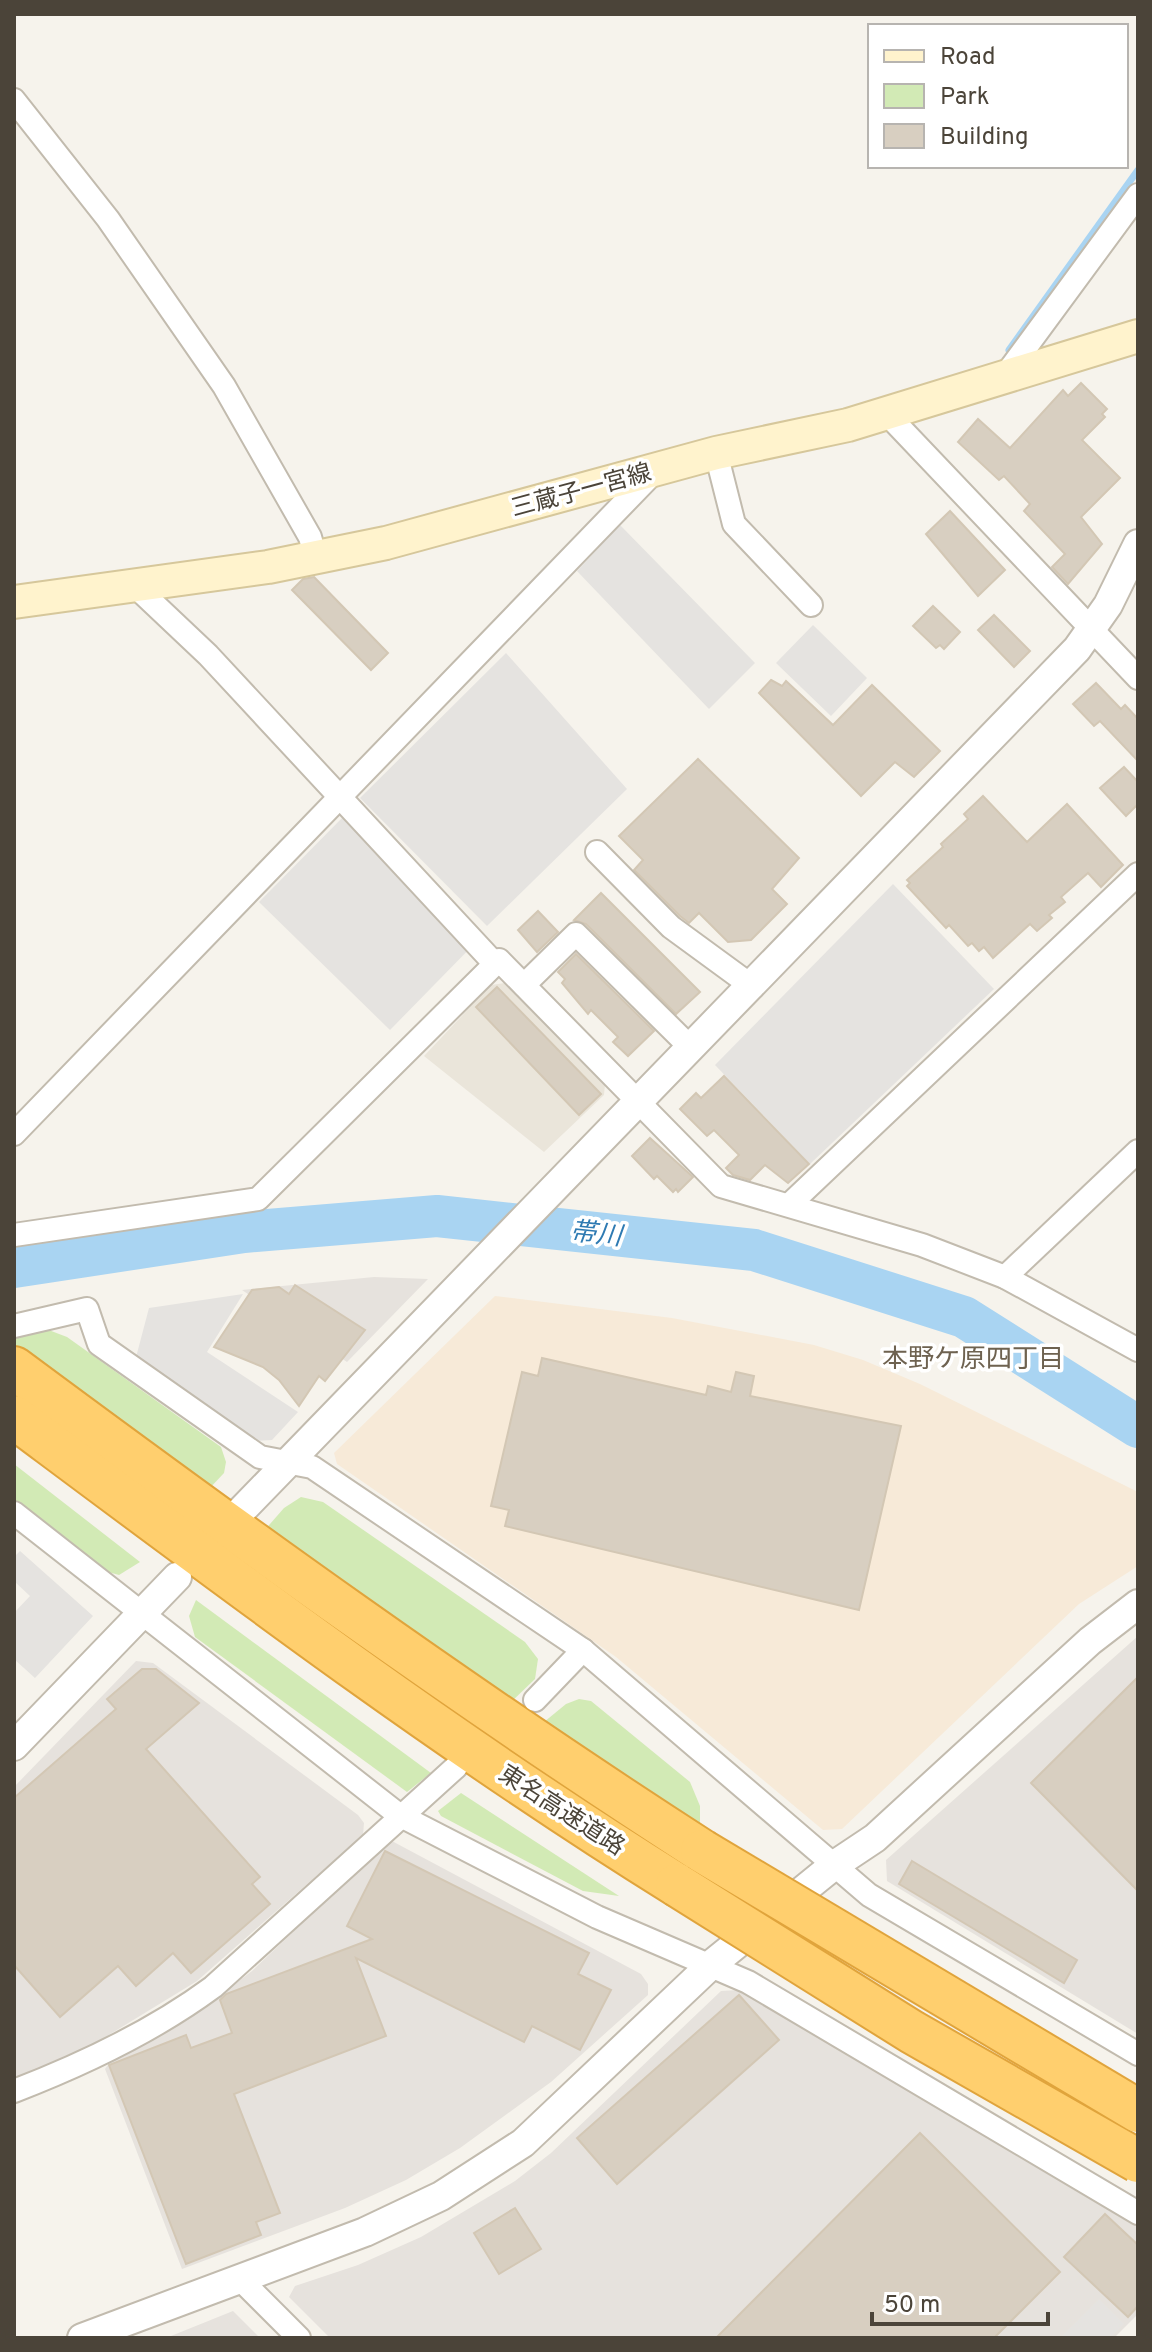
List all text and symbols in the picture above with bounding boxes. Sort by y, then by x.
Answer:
legend [868,24,1128,168]
text: Road [940,43,996,73]
text: Park [940,83,990,113]
text: Building [940,123,1029,153]
street label: 三蔵子一宮線 [508,459,655,525]
water label: 帯川 [568,1216,626,1255]
district label: 本野ケ原四丁目 [882,1344,1064,1377]
street label: 東名高速道路 [492,1760,629,1863]
scale bar [872,2276,1048,2326]
text: 50 m [884,2291,940,2321]

